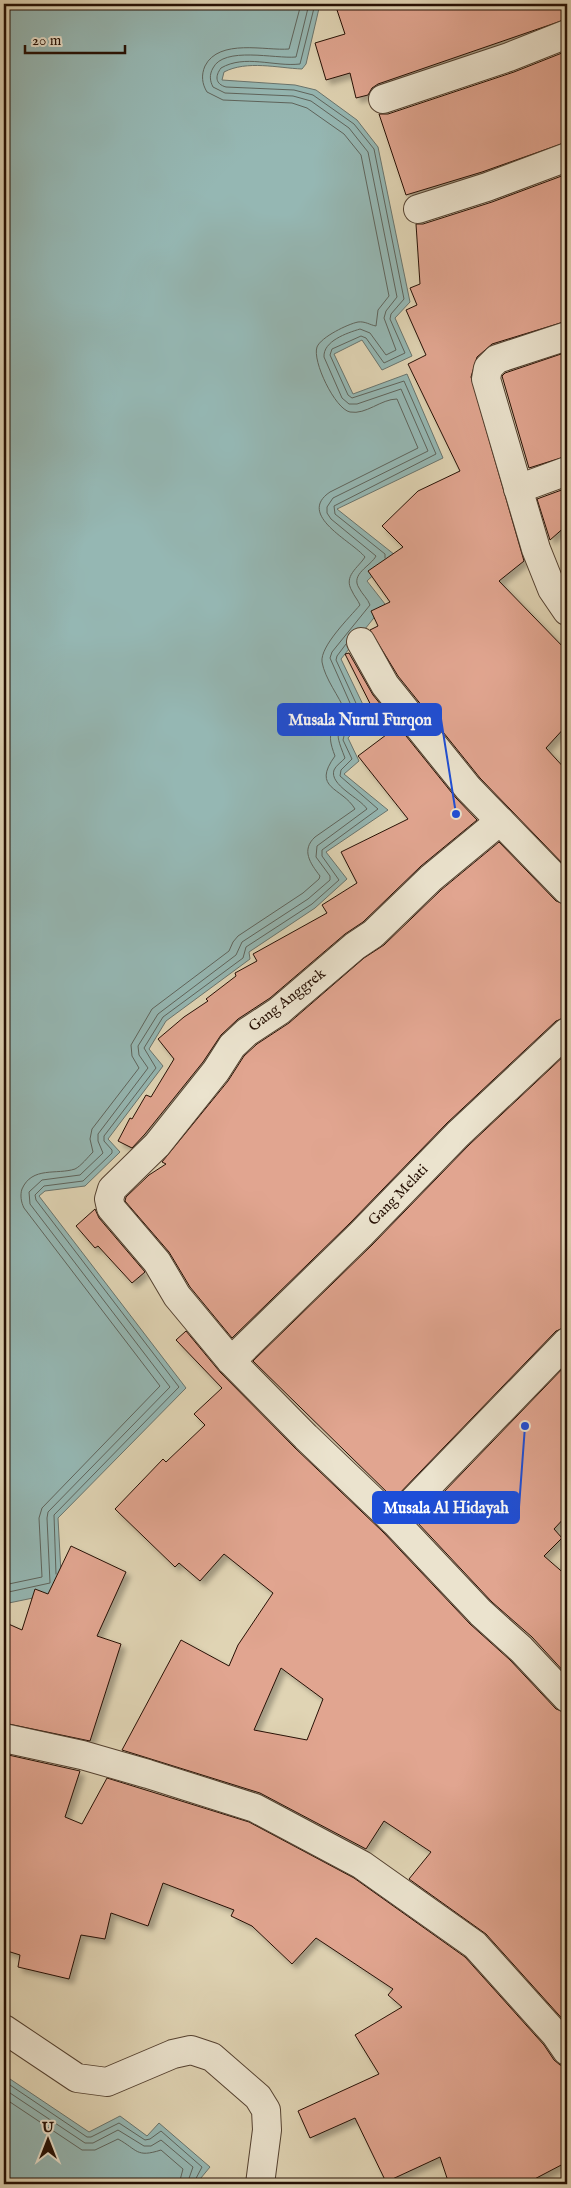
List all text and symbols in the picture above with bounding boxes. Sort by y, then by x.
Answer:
scale bar [25,22,125,54]
text: 20 m [32,31,62,50]
callout: Musala Nurul Furqon [278,704,441,735]
text: Musala Nurul Furqon [288,711,432,731]
street label: Gang Anggrek [245,963,330,1036]
street label: Gang Melati [364,1160,432,1230]
callout: Musala Al Hidayah [373,1492,519,1523]
text: Musala Al Hidayah [383,1499,509,1519]
north arrow [22,2116,72,2166]
text: U [41,2119,55,2137]

